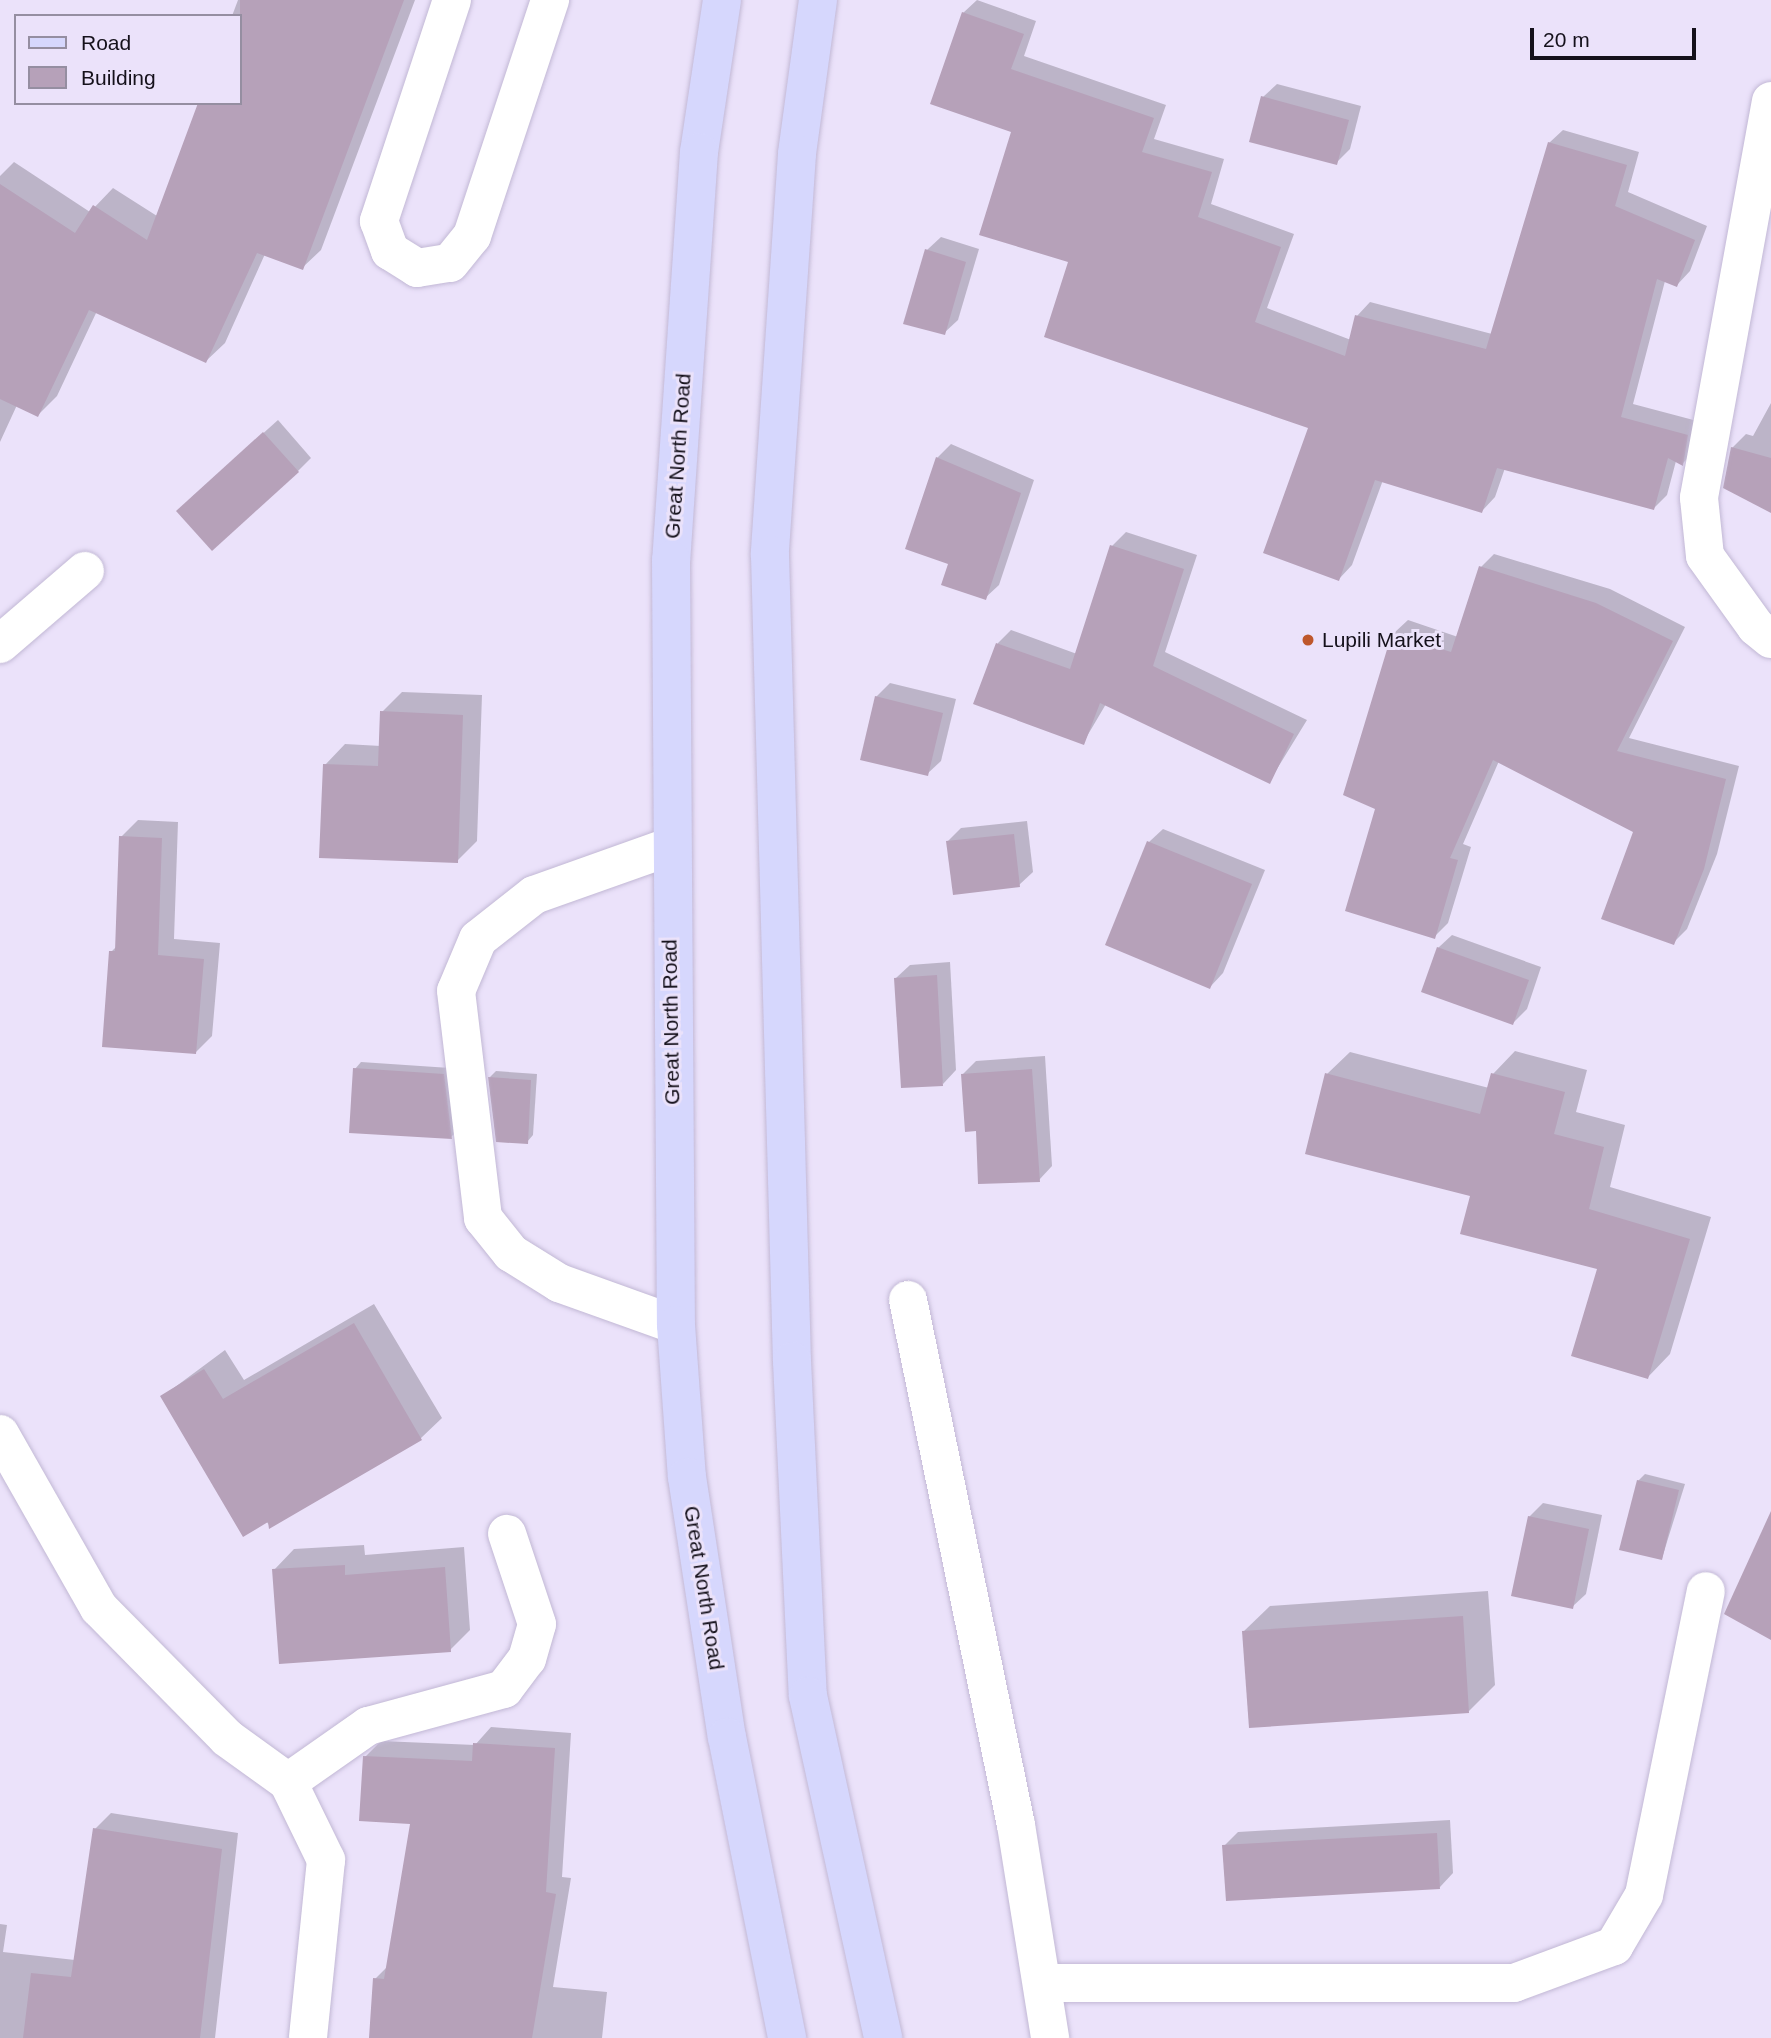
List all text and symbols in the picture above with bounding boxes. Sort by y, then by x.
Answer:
legend [14,14,242,105]
scale bar [1533,14,1699,58]
text: 20 m [1543,28,1590,51]
text: Road [81,31,131,54]
text: Building [81,66,156,89]
street label: Great North Road [660,372,696,540]
place label: Lupili Market [1322,627,1441,653]
marker: Lupili Market [1300,632,1316,648]
street label: Great North Road [657,939,685,1105]
street label: Great North Road [679,1504,729,1672]

